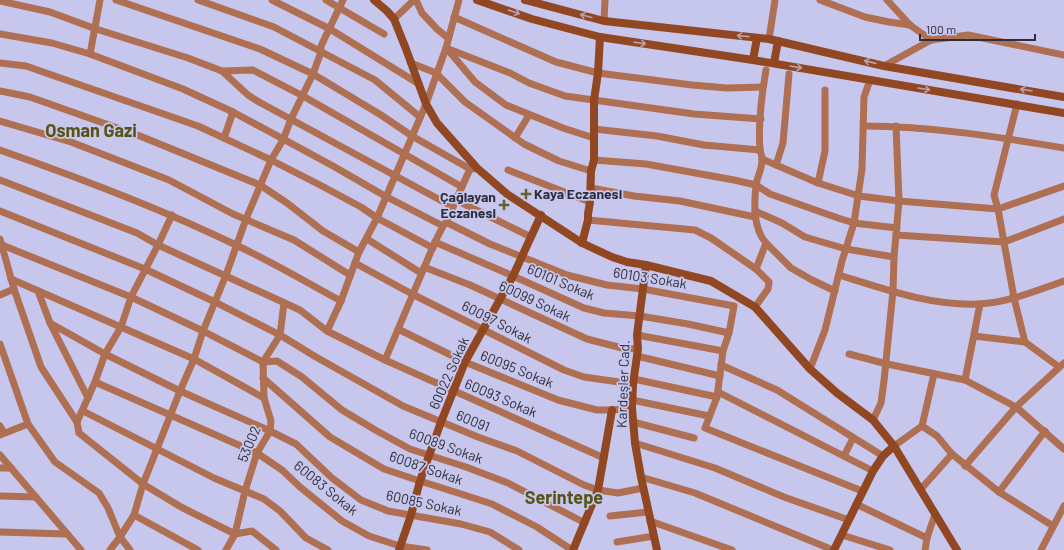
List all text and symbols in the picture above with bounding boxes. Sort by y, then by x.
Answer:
one-way arrow [507,9,519,17]
one-way arrow [580,12,593,20]
scale bar [920,16,1035,42]
text: 100 m [926,22,956,36]
one-way arrow [737,33,750,40]
one-way arrow [633,39,646,47]
one-way arrow [864,58,877,66]
one-way arrow [789,63,802,71]
one-way arrow [917,86,930,94]
one-way arrow [1019,86,1032,94]
district label: Osman Gazi [45,119,137,141]
place label: Kaya Eczanesi [534,185,622,202]
place label: Çağlayan Eczanesi [440,188,496,221]
marker: Kaya Eczanesi [521,189,531,199]
marker: Çağlayan Eczanesi [499,200,509,210]
street label: 60101 Sokak [525,260,598,303]
street label: 60103 Sokak [612,263,688,292]
street label: 60099 Sokak [497,277,574,325]
street label: 60097 Sokak [459,297,535,347]
street label: 60022 Sokak [425,334,472,412]
street label: Kardeşler Cad. [612,340,633,428]
street label: 60095 Sokak [478,346,556,391]
street label: 60093 Sokak [462,375,540,420]
street label: 60091 [454,406,493,435]
street label: 53002 [233,423,264,464]
street label: 60089 Sokak [407,424,485,467]
street label: 60087 Sokak [387,447,465,488]
street label: 60083 Sokak [291,457,362,519]
street label: 60085 Sokak [385,486,464,519]
district label: Serintepe [525,486,603,508]

